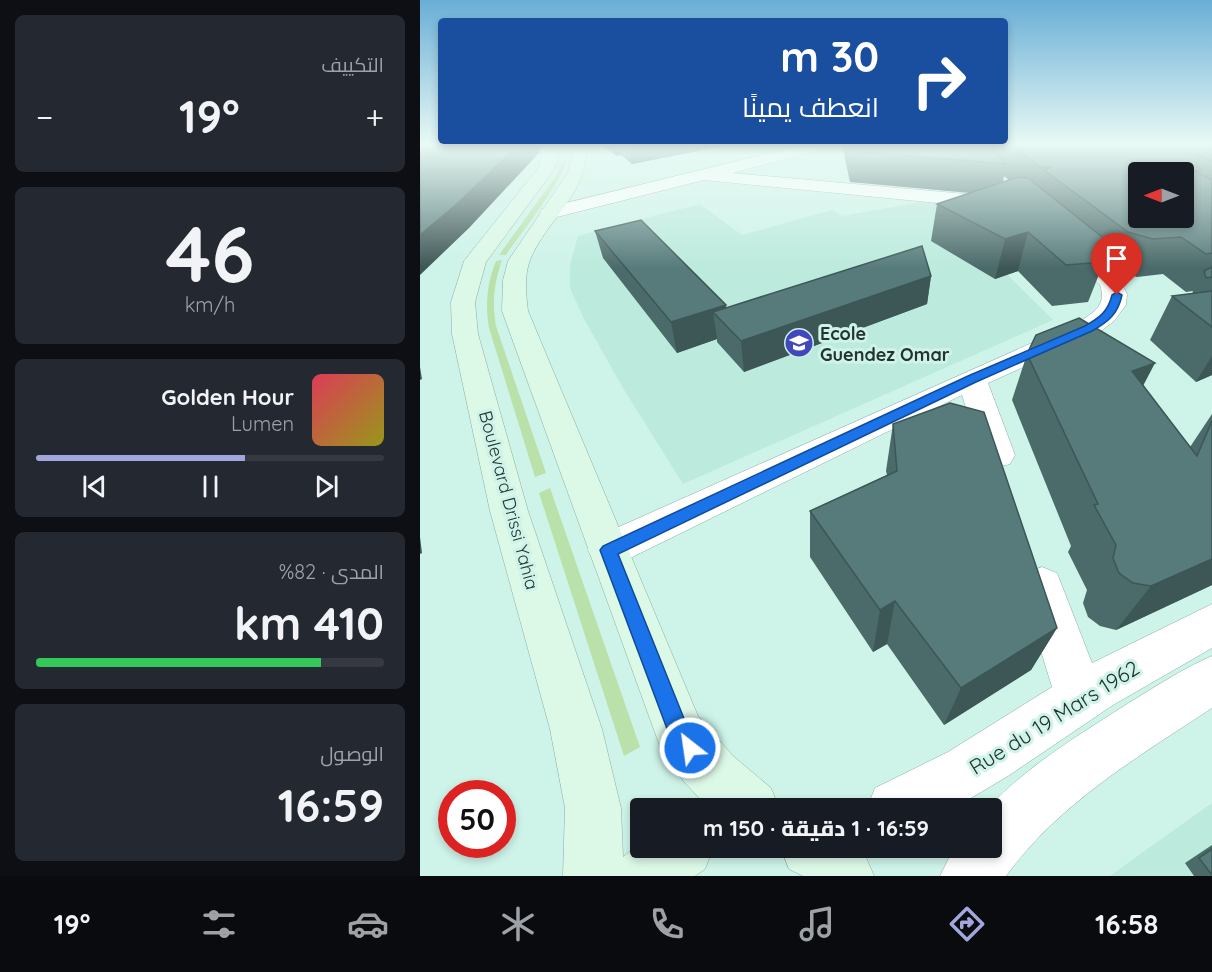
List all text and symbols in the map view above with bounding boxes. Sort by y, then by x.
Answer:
text: 30 m [780,30,879,83]
icon: right [900,42,978,120]
text: التكييف [321,52,384,77]
text: 19° [179,88,240,144]
text: انعطف يمينًا [742,90,879,124]
text: − [36,96,53,137]
text: + [365,96,384,137]
north arrow [1128,162,1194,228]
map controls [1128,162,1194,228]
text: 46 [166,204,255,302]
pin [1091,233,1142,295]
icon: arrive [1100,242,1133,275]
text: km/h [185,292,235,317]
place label: Ecole Guendez Omar [820,322,950,366]
school or university icon: Ecole Guendez Omar [783,327,815,359]
text: Golden Hour [161,383,294,411]
street label: Boulevard Drissi Yahia [474,408,544,592]
text: Lumen [231,411,294,436]
icon: previous [78,470,111,503]
icon: pause [194,470,227,503]
icon: next [310,470,343,503]
text: المدى · 82% [279,559,384,584]
text: 410 km [234,595,384,651]
street label: Rue du 19 Mars 1962 [964,654,1144,780]
position arrow [658,716,722,780]
text: الوصول [320,741,384,766]
text: 16:59 [278,777,384,833]
speed limit sign: 50 [438,780,516,858]
text: 16:59 · 1 دقيقة · 150 m [703,814,929,842]
icon: filters [198,903,240,945]
icon: car [347,903,389,945]
icon: climate [497,903,539,945]
icon: phone [646,903,688,945]
icon: music [796,903,838,945]
icon: directions [946,903,988,945]
text: 19° [54,907,90,941]
text: 16:58 [1095,907,1158,941]

